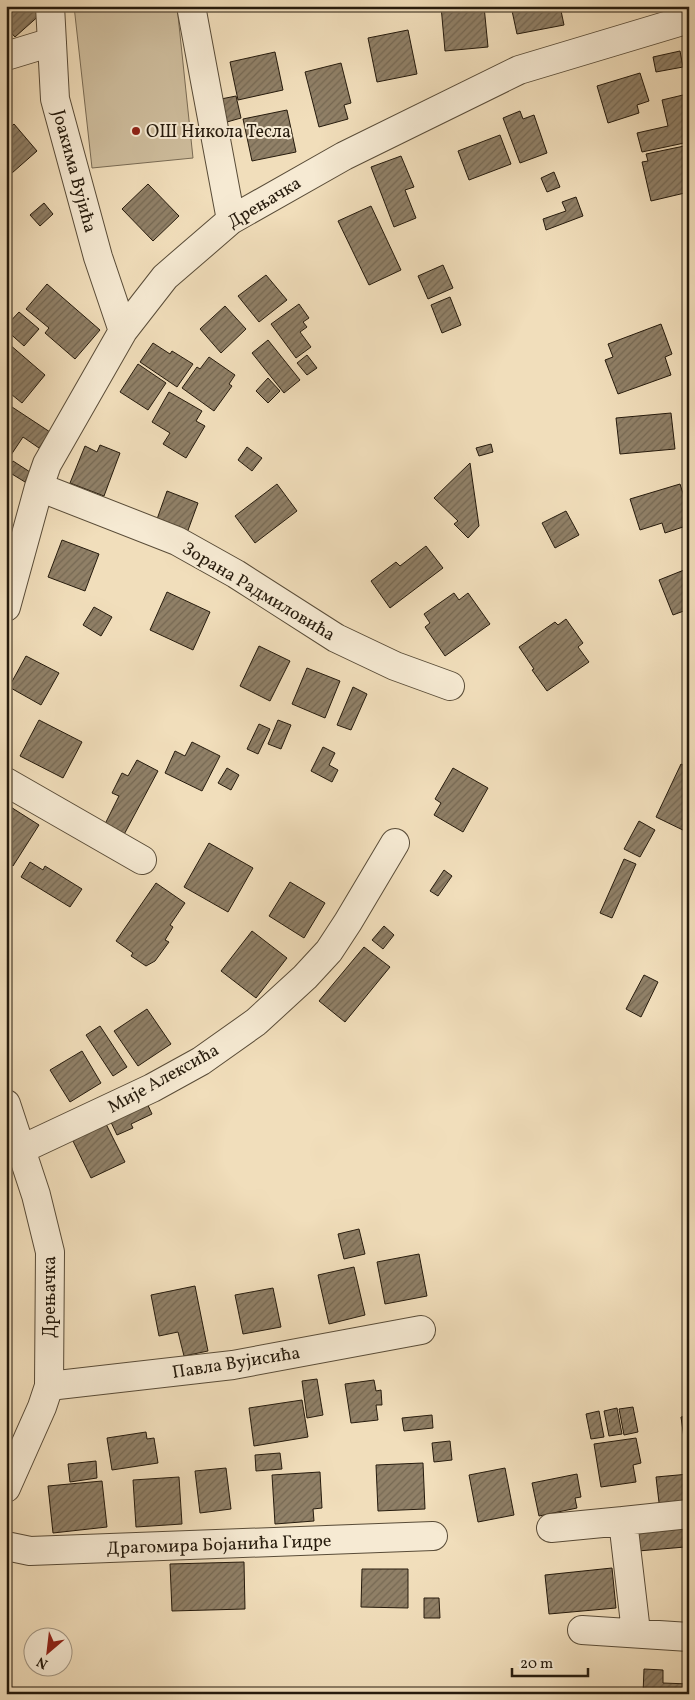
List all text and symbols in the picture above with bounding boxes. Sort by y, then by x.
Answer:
street label: Јоакима Вујића [45,107,102,236]
place label: ОШ Никола Тесла [146,120,291,145]
marker: ОШ Никола Тесла [130,125,142,137]
street label: Дрењачка [223,171,306,235]
street label: Зорана Радмиловића [177,537,340,648]
street label: Мије Алексића [103,1038,224,1120]
street label: Дрењачка [38,1256,63,1338]
street label: Павла Вујисића [170,1341,302,1386]
street label: Драгомира Бојанића Гидре [106,1529,332,1562]
north arrow [22,1628,72,1678]
scale bar [512,1645,589,1677]
text: N [34,1651,52,1673]
text: 20 m [520,1654,553,1675]

